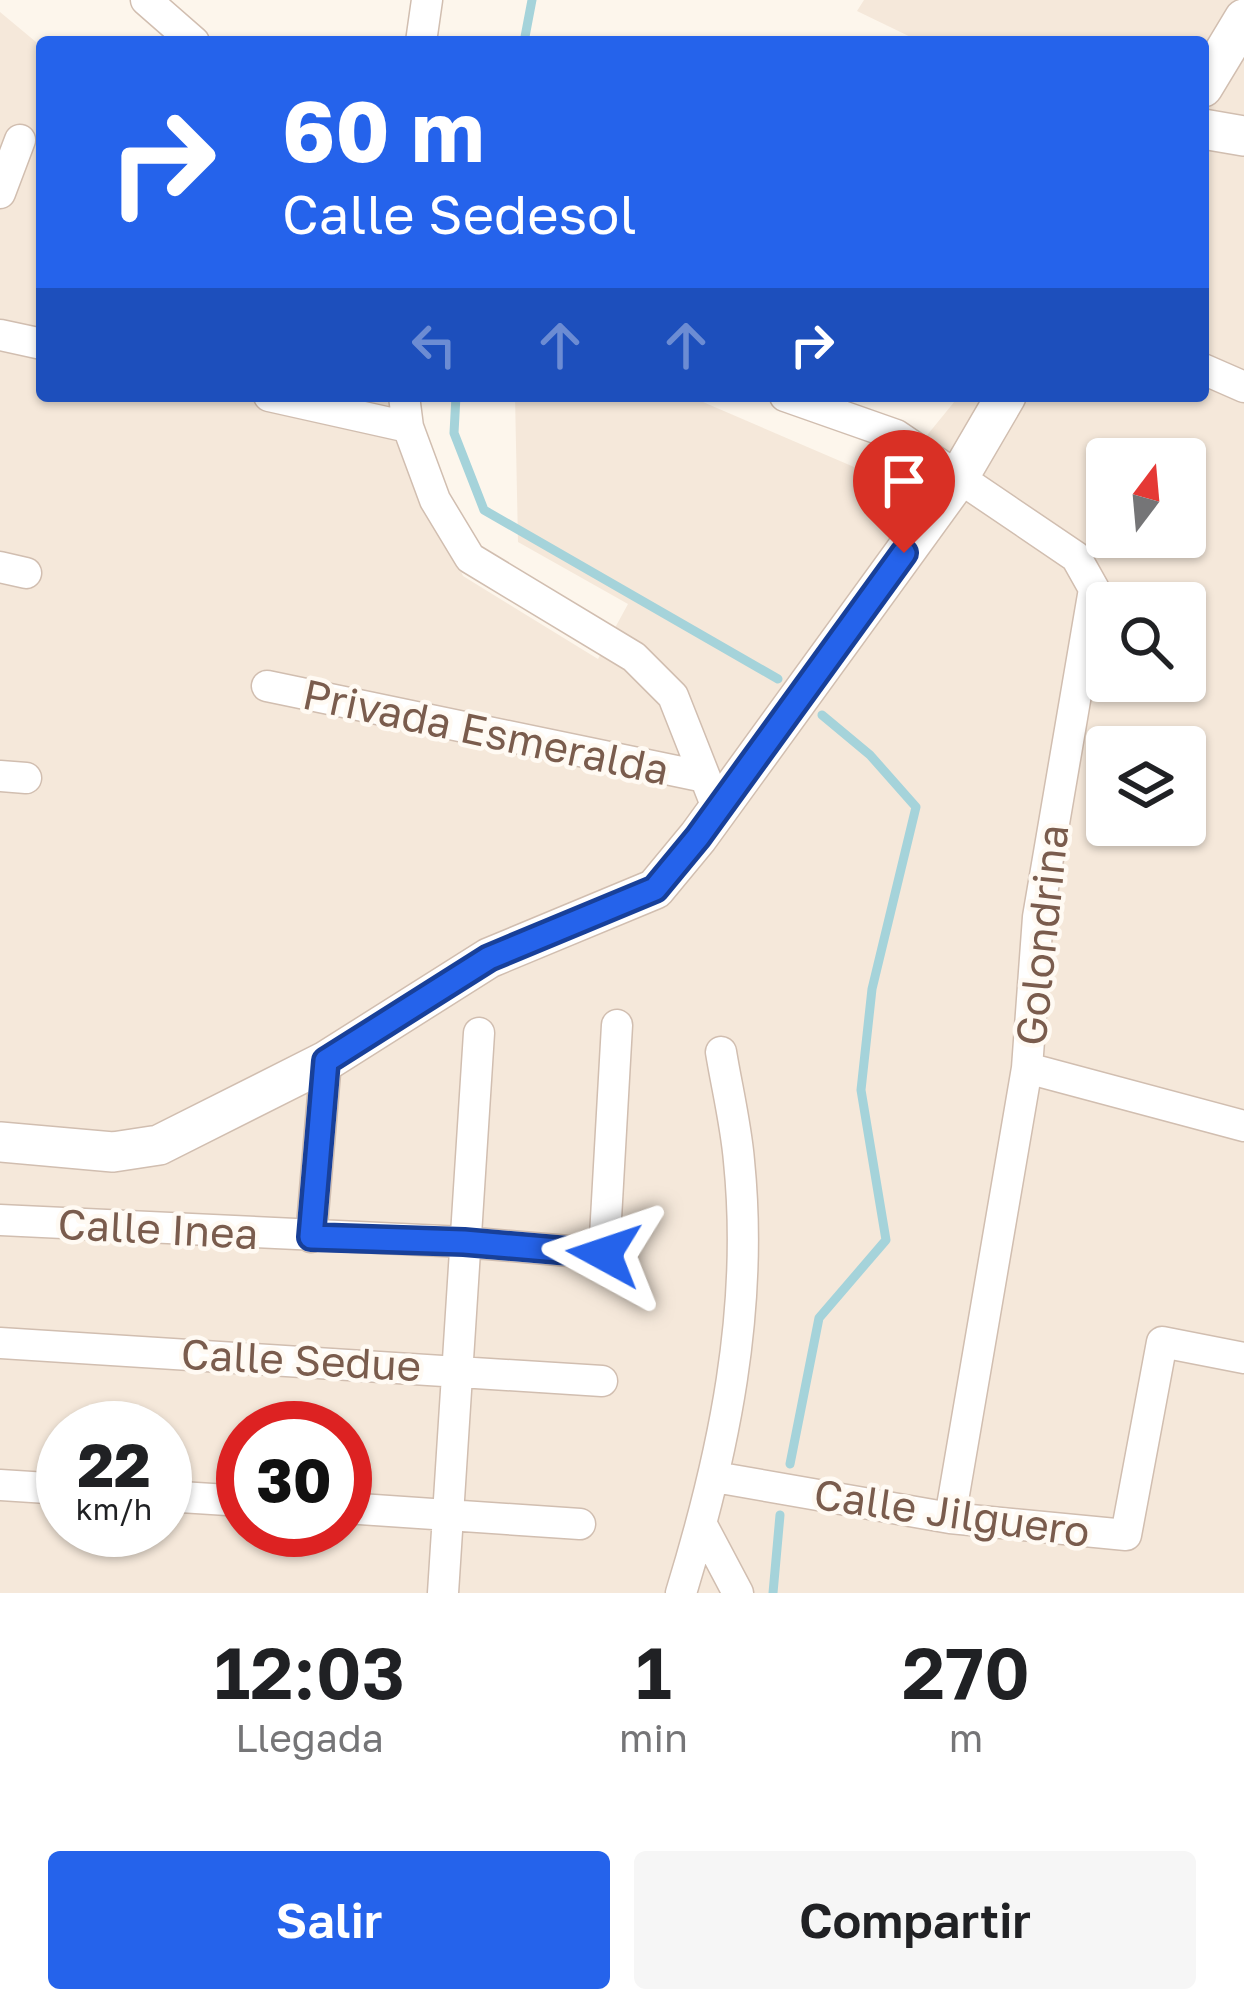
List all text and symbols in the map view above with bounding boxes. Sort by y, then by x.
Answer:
text: 60 m [282,80,484,180]
icon: right [84,84,240,240]
text: Calle Sedesol [282,181,637,246]
icon: left [401,312,467,378]
icon: ahead [527,312,593,378]
icon: ahead [653,312,719,378]
icon: right [779,312,845,378]
pin [853,430,955,553]
north arrow [1086,438,1206,558]
map controls [1086,438,1206,846]
icon: arrive [871,448,937,514]
button: search [1086,582,1206,702]
street label: Privada Esmeralda [299,668,674,794]
button: layers [1086,726,1206,846]
street label: Golondrina [1005,822,1077,1048]
position arrow [541,1191,667,1317]
street label: Calle Inea [57,1198,260,1258]
street label: Calle Sedue [180,1328,422,1390]
speed limit sign: 30 [216,1401,372,1557]
text: 22 [77,1428,151,1500]
street label: Calle Jilguero [811,1468,1093,1556]
text: km/h [76,1491,152,1527]
text: 12:03 [214,1628,405,1715]
text: 1 [635,1628,672,1715]
text: 270 [902,1628,1030,1715]
text: Llegada [235,1714,384,1761]
text: min [619,1714,688,1761]
text: m [949,1714,983,1761]
button: Salir [48,1851,610,1989]
button: Compartir [634,1851,1196,1989]

